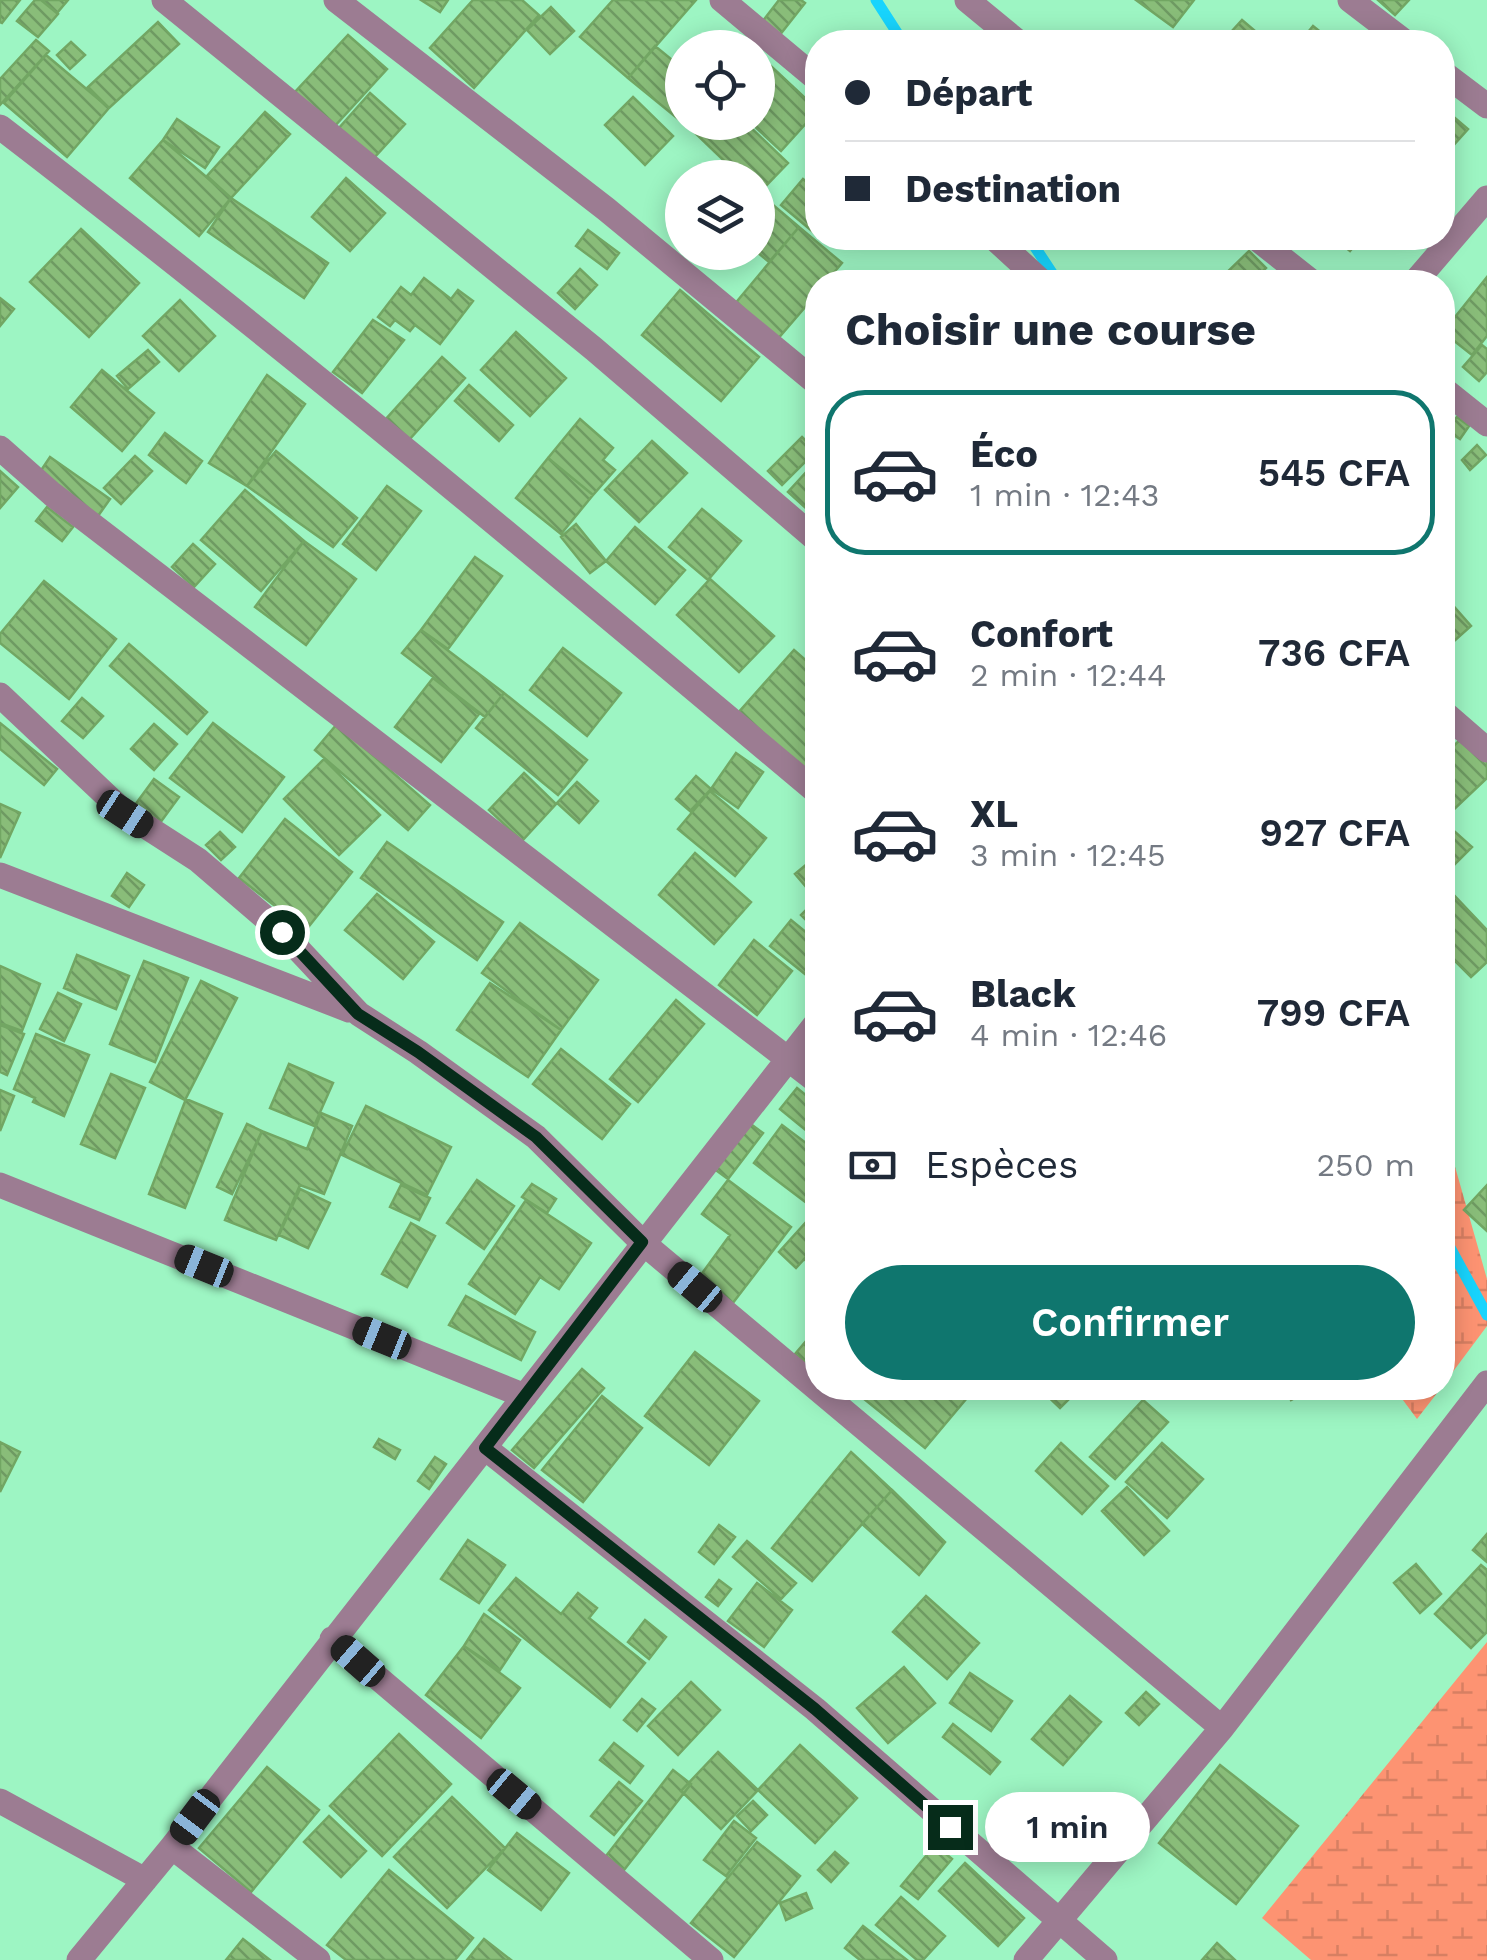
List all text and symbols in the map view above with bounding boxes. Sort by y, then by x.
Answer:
map controls [665,30,775,270]
button: locate [665,30,775,140]
text: Départ [905,71,1032,115]
button: layers [665,160,775,270]
text: Destination [905,167,1121,211]
text: Choisir une course [845,303,1256,356]
icon: car [850,428,940,518]
text: Éco [970,432,1038,476]
text: 545 CFA [1258,451,1410,495]
text: 1 min · 12:43 [970,476,1159,514]
icon: car [850,608,940,698]
text: Confort [970,612,1113,656]
text: 736 CFA [1258,631,1410,675]
text: 2 min · 12:44 [970,656,1167,694]
car [92,785,158,843]
icon: car [850,788,940,878]
text: XL [970,792,1018,836]
text: 927 CFA [1260,811,1410,855]
text: 3 min · 12:45 [970,836,1166,874]
route start [260,910,305,955]
icon: car [850,968,940,1058]
text: Black [970,972,1076,1016]
text: 799 CFA [1257,991,1410,1035]
text: 4 min · 12:46 [970,1016,1167,1054]
icon: cash [845,1138,900,1193]
text: Espèces [925,1143,1078,1187]
text: 250 m [1316,1146,1415,1184]
car [171,1241,237,1291]
car [662,1256,728,1318]
button: Confirmer [845,1265,1415,1380]
car [349,1313,415,1363]
car [326,1630,390,1692]
car [481,1763,547,1825]
car [165,1784,225,1850]
callout: 1 min [985,1792,1150,1862]
route end [928,1805,973,1850]
text: 1 min [1026,1808,1109,1846]

